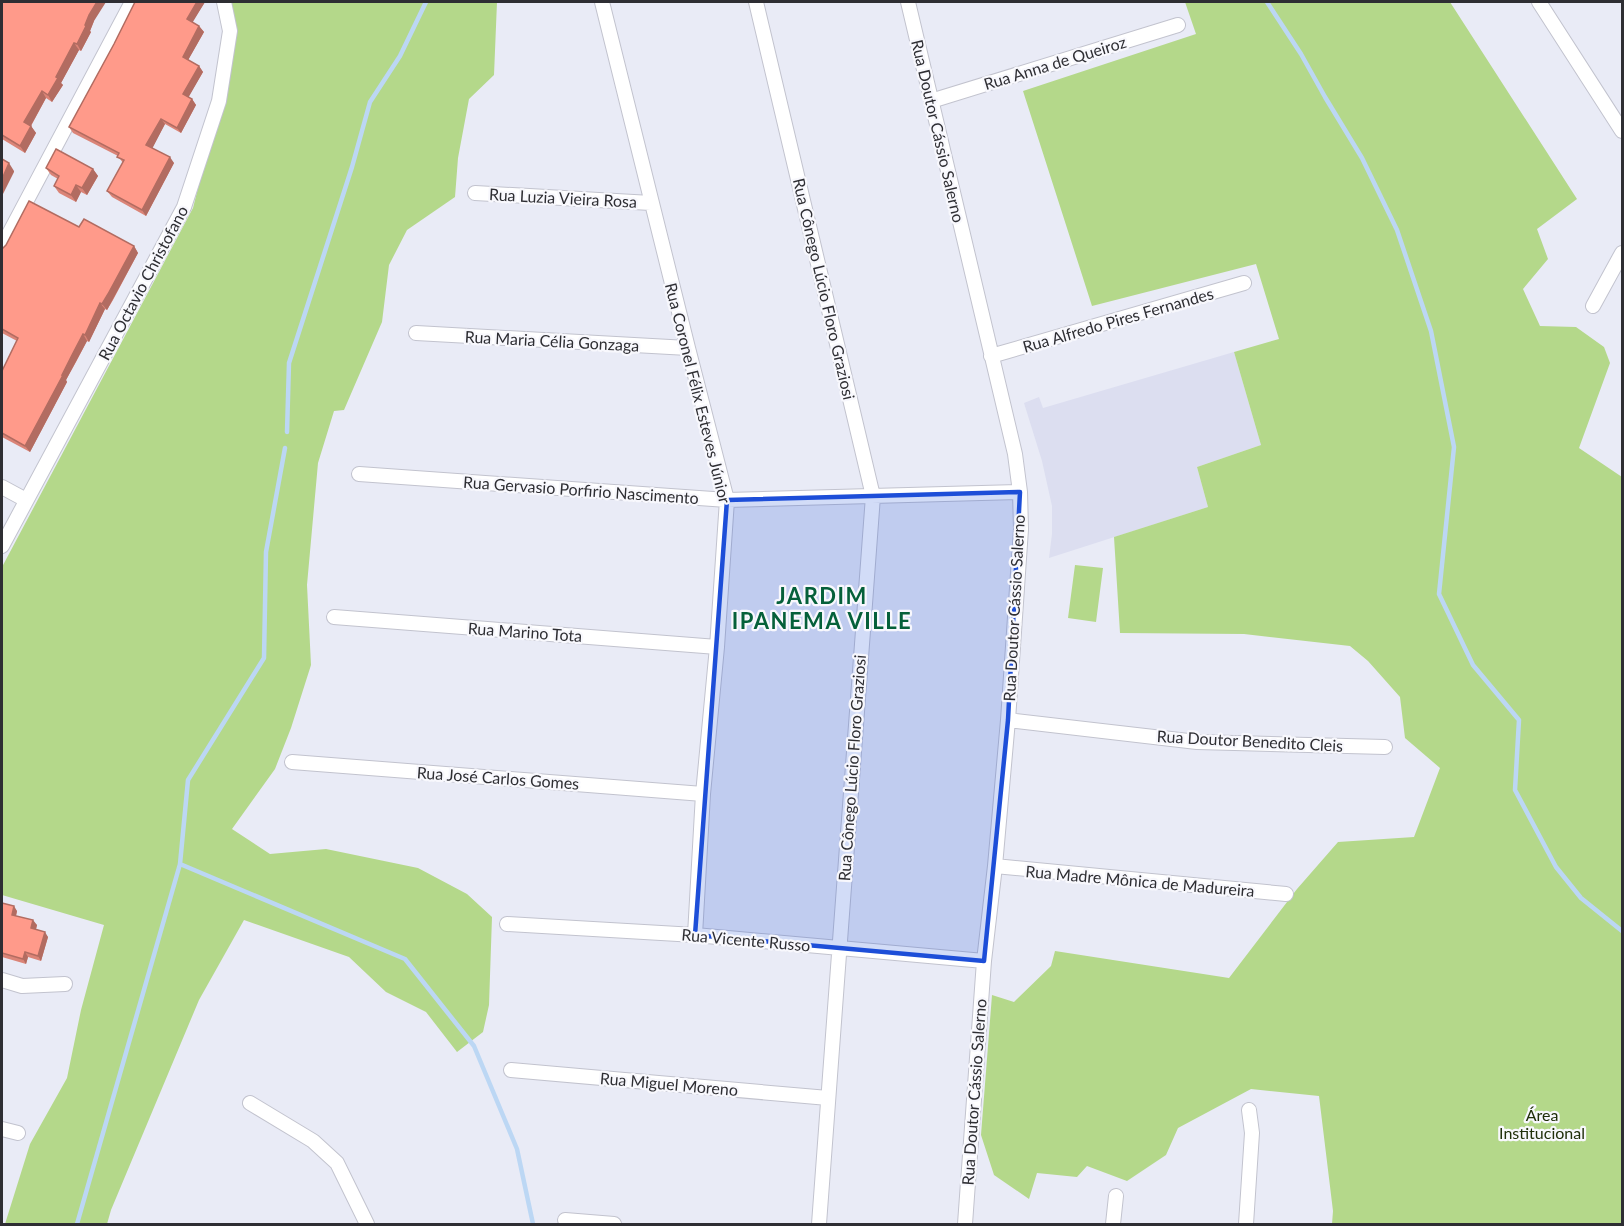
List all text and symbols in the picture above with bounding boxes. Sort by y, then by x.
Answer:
street label: Rua Anna de Queiroz [981,32,1128,93]
street label: Rua Doutor Cássio Salerno [908,38,969,224]
street label: Rua Cônego Lúcio Floro Graziosi [790,176,859,402]
street label: Rua Luzia Vieira Rosa [489,184,637,211]
street label: Rua Octavio Christofano [94,202,191,363]
street label: Rua Coronel Félix Esteves Júnior [662,281,735,505]
street label: Rua Alfredo Pires Fernandes [1020,283,1215,356]
street label: Rua Maria Célia Gonzaga [464,326,640,355]
street label: Rua Gervasio Porfirio Nascimento [463,472,699,507]
street label: Rua Doutor Cássio Salerno [999,514,1028,702]
district label: JARDIM IPANEMA VILLE [732,582,912,634]
street label: Rua Marino Tota [467,618,583,645]
street label: Rua Cônego Lúcio Floro Graziosi [834,654,869,882]
street label: Rua Doutor Benedito Cleis [1156,726,1344,755]
street label: Rua José Carlos Gomes [416,762,580,793]
street label: Rua Madre Mônica de Madureira [1025,861,1255,900]
street label: Rua Vicente Russo [681,924,811,955]
street label: Rua Doutor Cássio Salerno [957,998,990,1186]
street label: Rua Miguel Moreno [599,1068,739,1099]
park label: Área Institucional [1499,1105,1585,1142]

